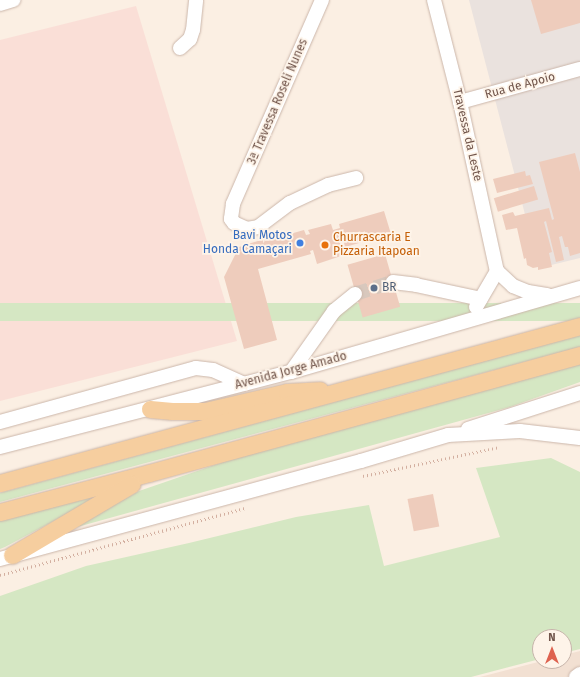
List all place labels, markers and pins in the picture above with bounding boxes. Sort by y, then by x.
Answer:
place label: Bavi Motos Honda Camaçari [203,229,292,257]
place label: Churrascaria E Pizzaria Itapoan [333,231,420,259]
marker: Bavi Motos Honda Camaçari [295,238,305,248]
marker: Churrascaria E Pizzaria Itapoan [320,240,330,250]
place label: BR [382,281,397,295]
marker: BR [369,283,379,293]

